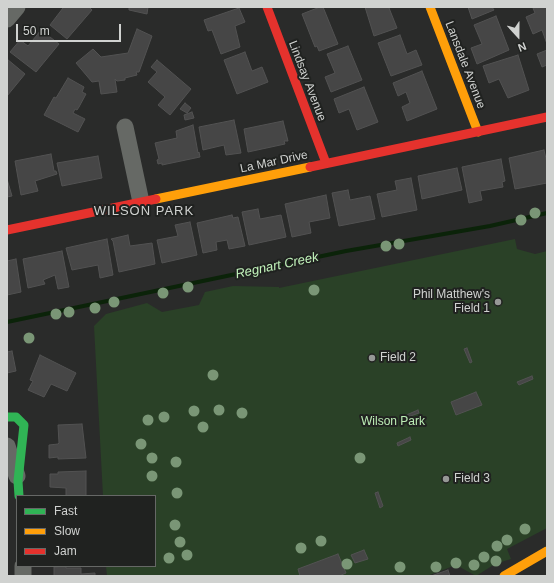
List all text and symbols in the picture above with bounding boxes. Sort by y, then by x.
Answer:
scale bar [18,16,123,42]
north arrow [498,16,538,56]
street label: Lansdale Avenue [442,19,488,111]
text: 50 m [23,24,50,38]
street label: Lindsay Avenue [285,39,329,123]
text: N [516,40,528,54]
street label: La Mar Drive [239,148,309,176]
district label: WILSON PARK [94,203,194,219]
water label: Regnart Creek [234,250,320,282]
place label: Phil Matthew's Field 1 [413,288,490,316]
marker: Phil Matthew's Field 1 [493,297,503,307]
place label: Field 2 [380,351,416,365]
marker: Field 2 [367,353,377,363]
park label: Wilson Park [361,415,425,429]
place label: Field 3 [454,472,490,486]
marker: Field 3 [441,474,451,484]
legend [16,495,156,567]
text: Fast [54,504,77,518]
text: Slow [54,524,80,538]
text: Jam [54,544,77,558]

